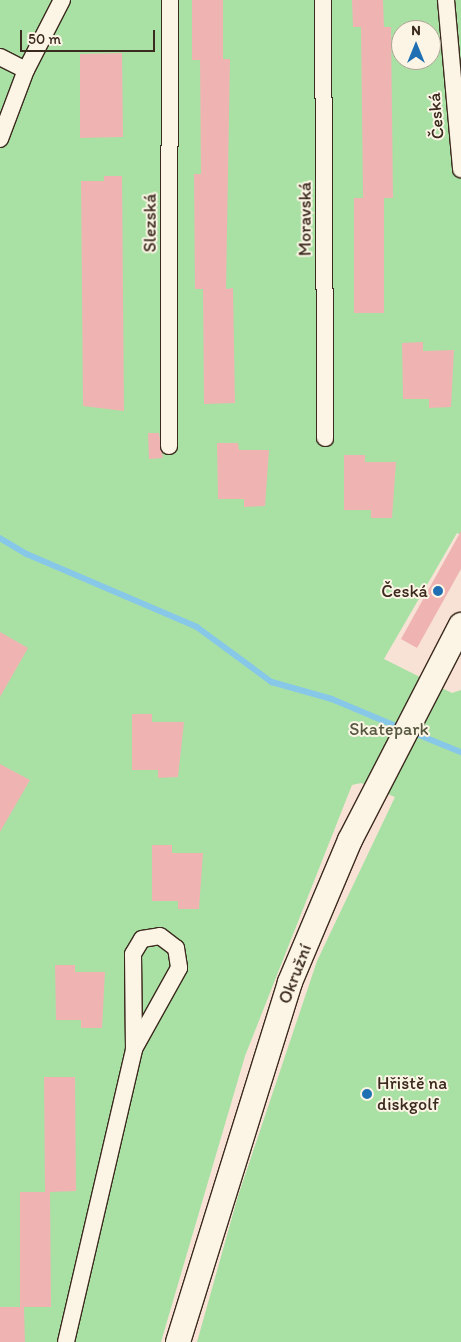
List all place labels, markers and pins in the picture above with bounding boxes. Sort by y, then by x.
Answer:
place label: Česká [381,580,428,602]
marker: Česká [432,585,444,597]
place label: Hřiště na diskgolf [377,1073,448,1116]
marker: Hřiště na diskgolf [361,1088,373,1100]

